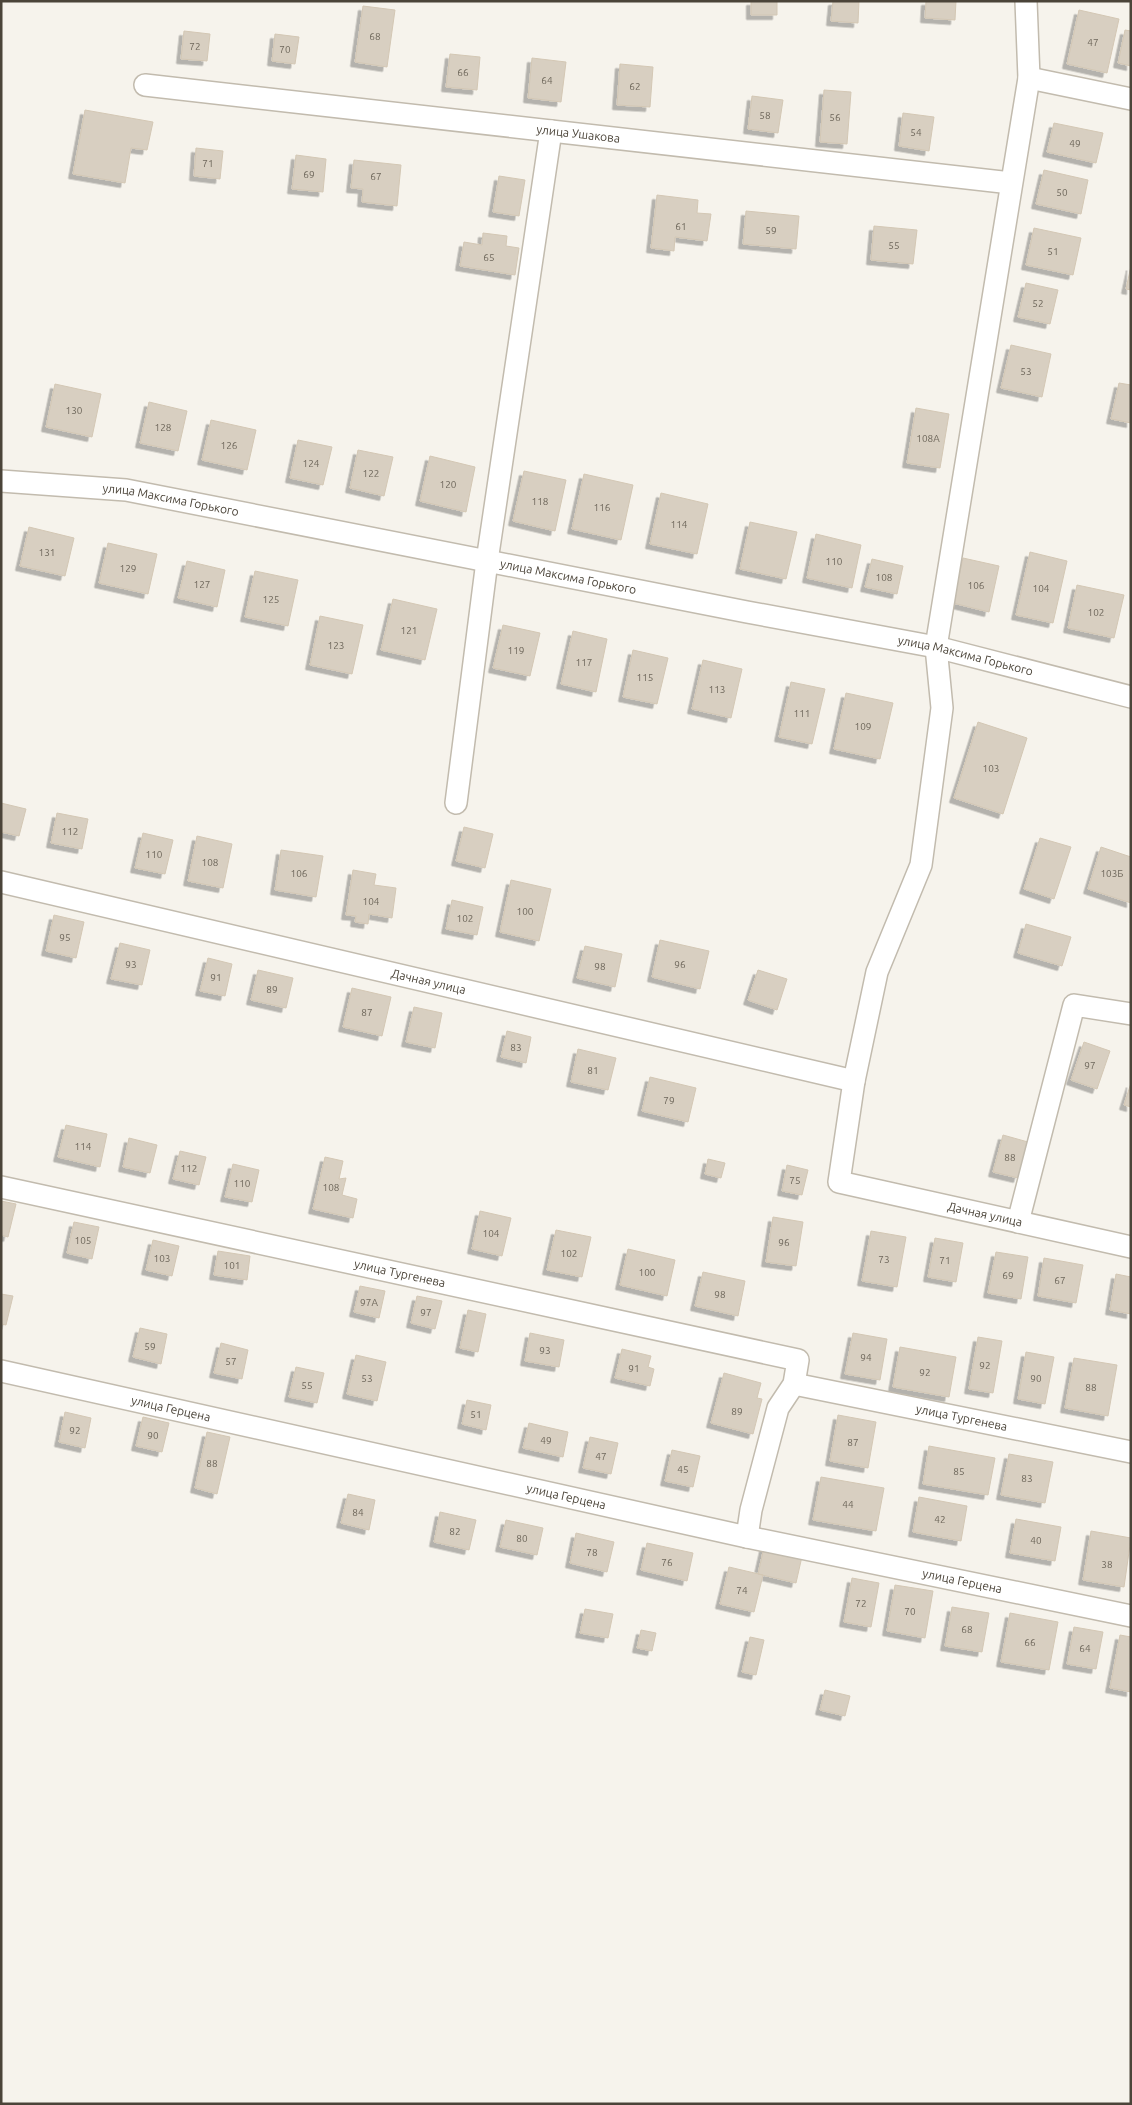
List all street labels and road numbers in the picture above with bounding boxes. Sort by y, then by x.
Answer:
street label: улица Ушакова [536,122,621,145]
street label: улица Максима Горького [102,481,240,518]
street label: улица Максима Горького [499,557,638,596]
street label: улица Максима Горького [897,633,1034,678]
street label: Дачная улица [390,966,467,996]
street label: Дачная улица [946,1199,1024,1229]
street label: улица Тургенева [353,1257,447,1289]
street label: улица Герцена [130,1393,212,1423]
street label: улица Тургенева [915,1402,1009,1433]
street label: улица Герцена [525,1481,607,1511]
street label: улица Герцена [921,1566,1003,1595]

